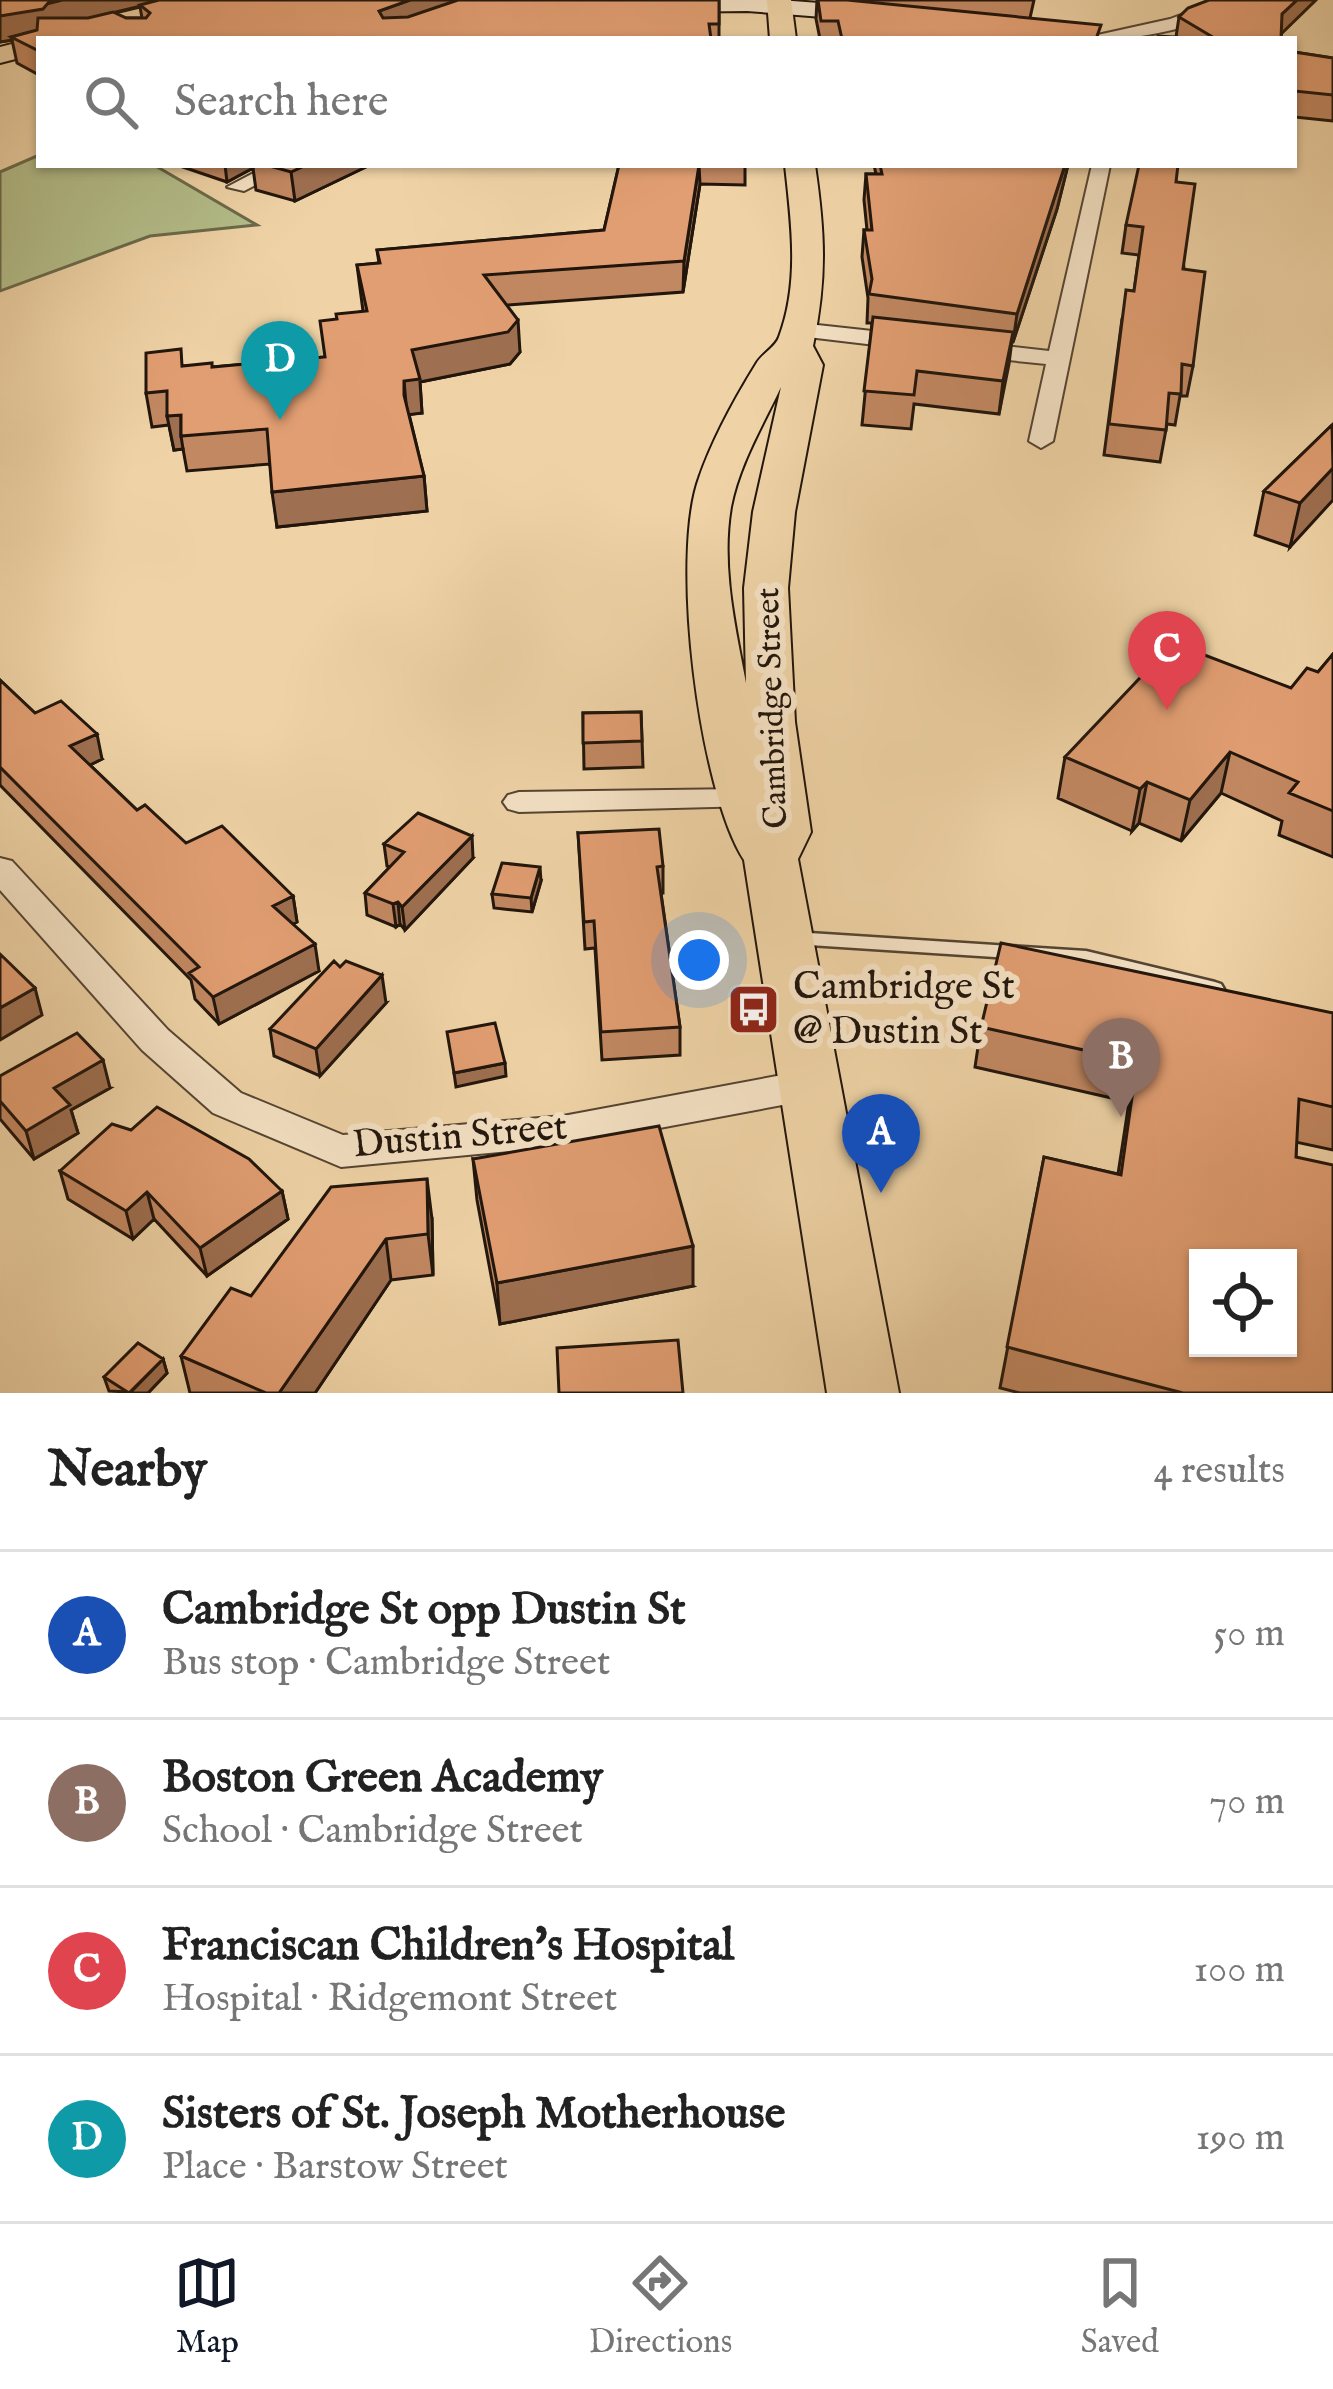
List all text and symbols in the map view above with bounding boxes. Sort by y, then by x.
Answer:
search box [36,36,1297,168]
icon: search [78,69,144,135]
text: Search here [174,74,388,131]
pin: D [241,321,319,420]
street label: Cambridge Street [748,587,798,829]
pin: C [1128,611,1206,710]
your location [669,930,729,990]
place label: Cambridge St @ Dustin St [793,963,1015,1057]
bus stop icon: Cambridge St @ Dustin St [726,981,782,1037]
pin: B [1082,1018,1160,1117]
pin: A [842,1094,920,1193]
street label: Dustin Street [351,1103,569,1171]
map controls [1189,1249,1297,1357]
button: locate [1189,1249,1297,1357]
text: Nearby [48,1439,207,1504]
text: 4 results [1153,1447,1285,1496]
text: Cambridge St opp Dustin St [162,1582,686,1639]
text: A [74,1610,100,1659]
text: 50 m [1213,1610,1285,1659]
text: Bus stop · Cambridge Street [162,1639,610,1688]
text: Boston Green Academy [162,1750,603,1807]
text: B [74,1778,100,1827]
text: 70 m [1209,1778,1285,1827]
text: School · Cambridge Street [162,1807,583,1856]
text: Franciscan Children's Hospital [162,1918,734,1975]
text: C [73,1946,101,1995]
text: 100 m [1194,1946,1285,1995]
text: Hospital · Ridgemont Street [162,1975,617,2024]
text: Sisters of St. Joseph Motherhouse [162,2086,785,2143]
text: D [71,2114,103,2163]
text: 190 m [1196,2114,1285,2163]
text: Place · Barstow Street [162,2143,508,2192]
tab: Map [174,2250,240,2364]
tab: Directions [589,2250,732,2364]
tab: Saved [1081,2250,1159,2364]

